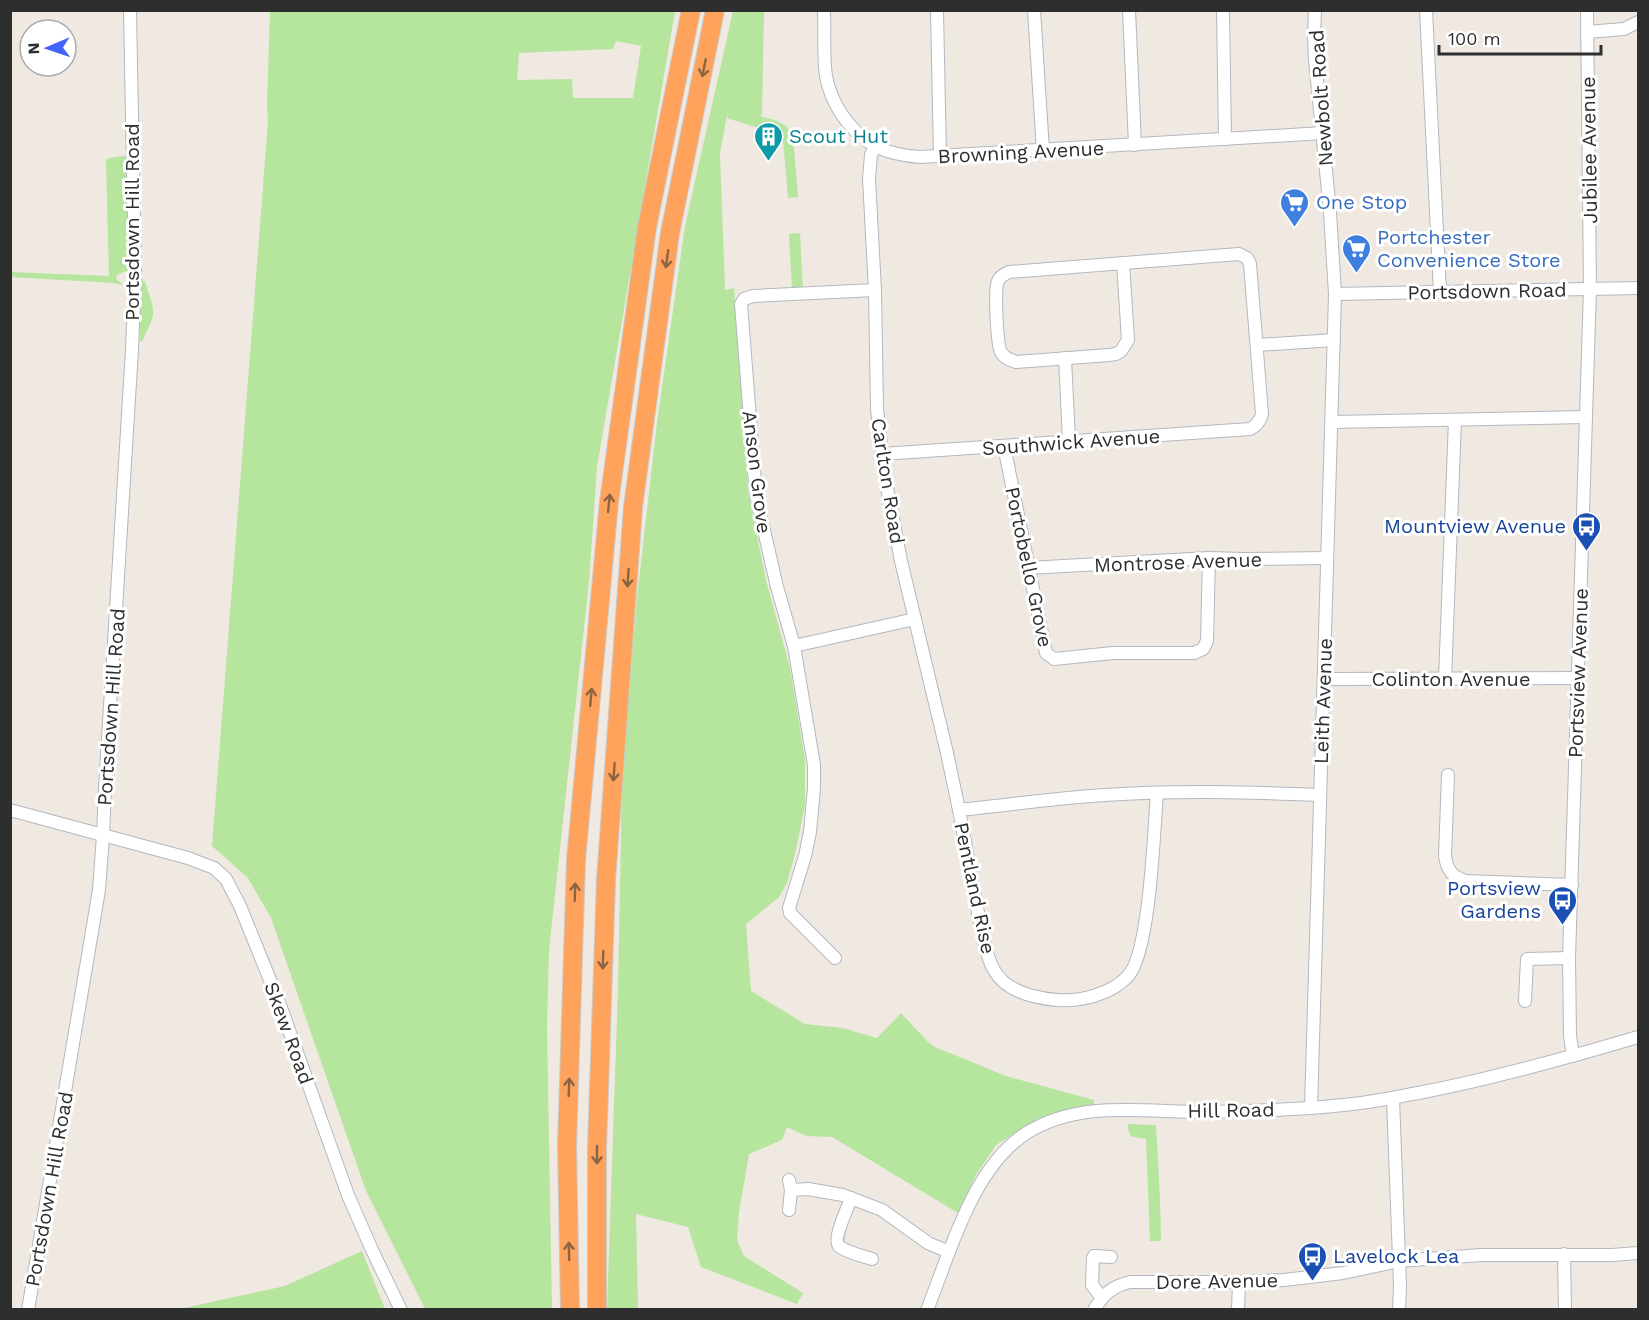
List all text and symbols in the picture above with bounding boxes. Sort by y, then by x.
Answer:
north arrow [18,18,78,78]
scale bar [1439,18,1601,56]
text: 100 m [1448,28,1501,49]
street label: Newbolt Road [1304,29,1338,167]
text: N [24,42,43,55]
one-way arrow [698,58,709,77]
street label: Jubilee Avenue [1576,76,1602,224]
building icon: Scout Hut [752,120,784,162]
street label: Portsdown Hill Road [120,123,144,321]
place label: Scout Hut [789,124,888,148]
street label: Browning Avenue [937,136,1105,168]
supermarket icon: One Stop [1279,186,1311,228]
place label: One Stop [1316,190,1407,214]
place label: Portchester Convenience Store [1377,225,1561,272]
supermarket icon: Portchester Convenience Store [1340,232,1372,274]
one-way arrow [661,249,672,269]
street label: Portsdown Road [1407,278,1567,304]
street label: Anson Grove [738,409,776,535]
street label: Carlton Road [866,416,910,546]
street label: Southwick Avenue [981,424,1161,460]
street label: Portobello Grove [1000,485,1058,649]
one-way arrow [604,494,615,514]
bus stop icon: Mountview Avenue [1571,510,1603,552]
place label: Mountview Avenue [1384,514,1566,538]
street label: Montrose Avenue [1094,547,1262,577]
one-way arrow [622,567,633,587]
street label: Portsview Avenue [1563,587,1593,759]
street label: Portsdown Hill Road [92,607,130,807]
street label: Leith Avenue [1309,638,1337,764]
street label: Colinton Avenue [1372,667,1530,691]
one-way arrow [586,688,597,708]
one-way arrow [608,762,619,782]
street label: Pentland Rise [949,820,1001,956]
place label: Portsview Gardens [1447,876,1541,923]
one-way arrow [570,882,581,902]
bus stop icon: Portsview Gardens [1546,884,1578,926]
one-way arrow [597,949,609,969]
street label: Skew Road [259,979,319,1087]
one-way arrow [563,1077,575,1097]
street label: Portsdown Hill Road [20,1090,78,1288]
street label: Hill Road [1187,1097,1275,1123]
one-way arrow [591,1144,603,1164]
bus stop icon: Lavelock Lea [1296,1240,1328,1282]
one-way arrow [563,1242,575,1262]
place label: Lavelock Lea [1333,1244,1459,1268]
street label: Dore Avenue [1156,1268,1278,1294]

